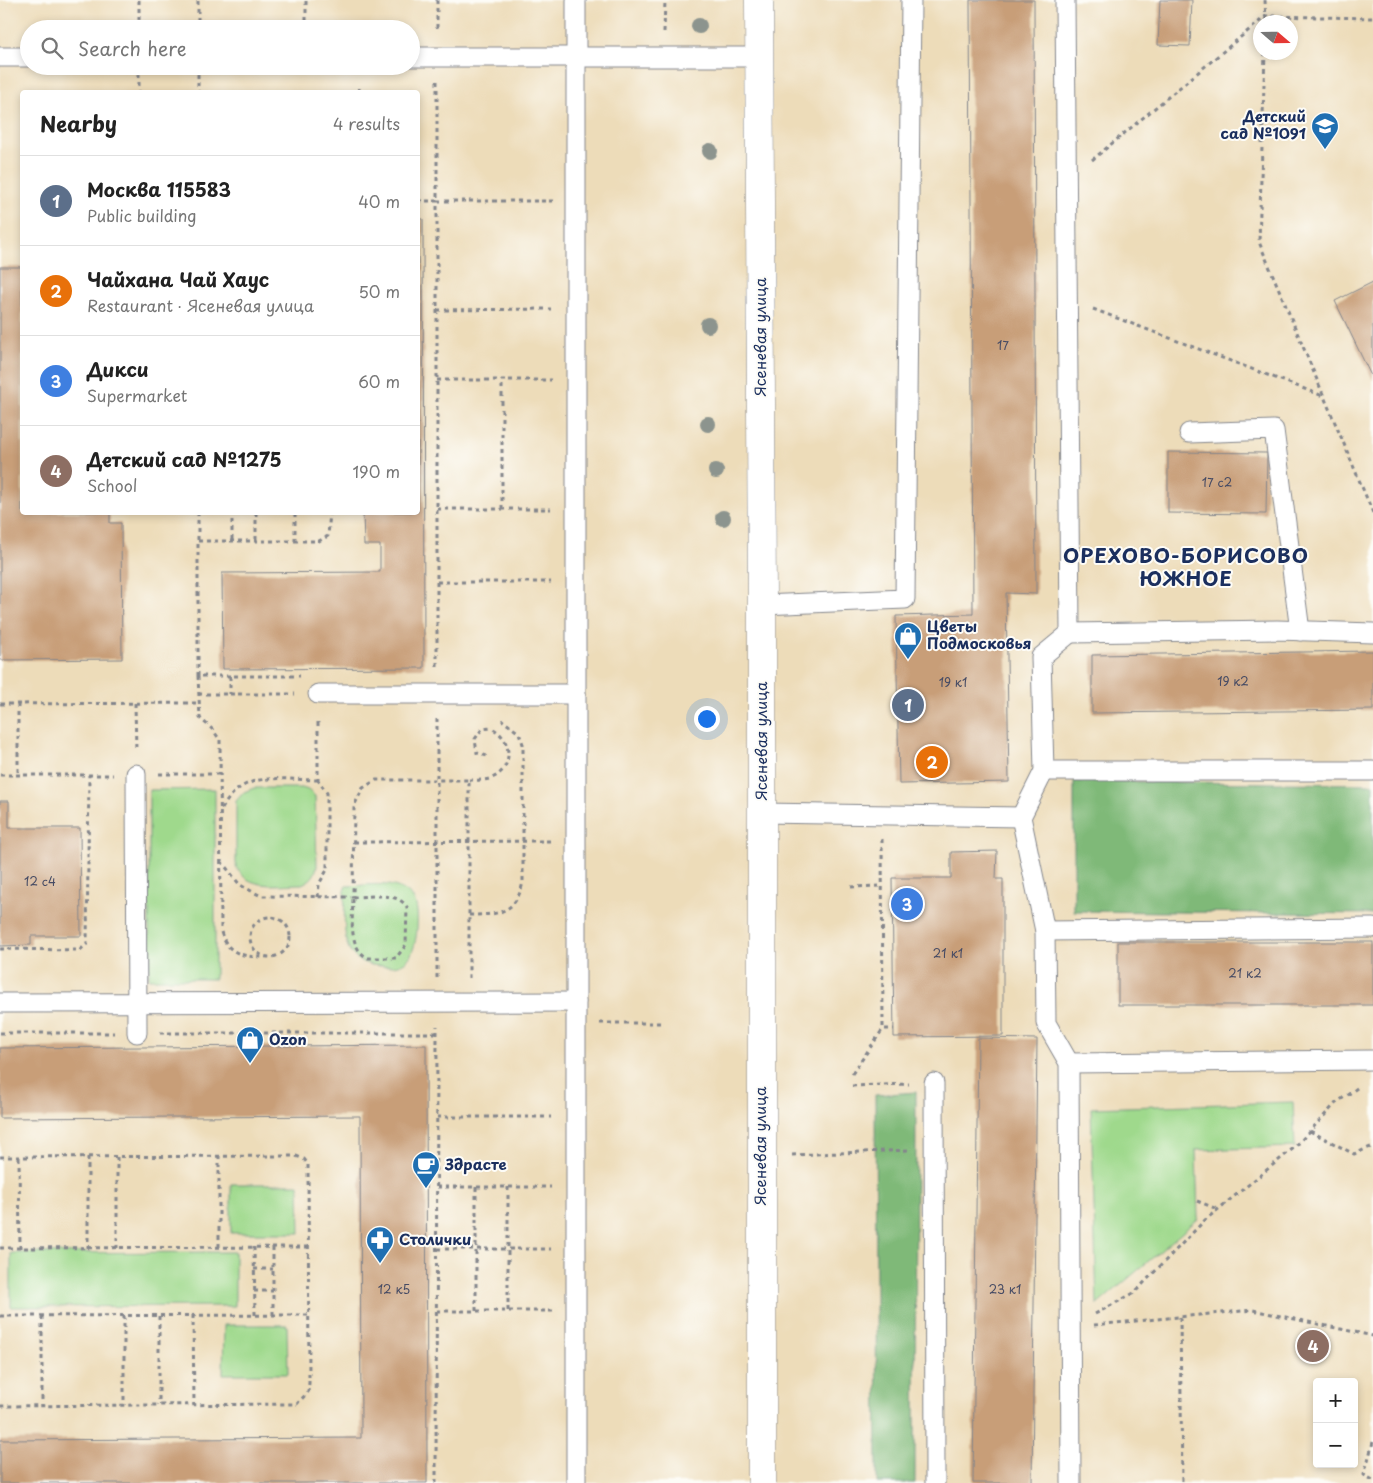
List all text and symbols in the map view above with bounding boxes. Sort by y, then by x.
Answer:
north arrow [1253,15,1298,60]
search box [20,20,420,75]
icon: search [38,34,66,62]
text: Search here [78,34,187,62]
place label: Детский сад №1091 [1221,104,1306,144]
text: Nearby [40,107,117,139]
text: 4 results [333,111,400,135]
school or university icon: Детский сад №1091 [1310,111,1340,150]
text: Москва 115583 [87,175,231,203]
text: 1 [52,189,60,213]
text: 40 m [358,189,400,213]
text: Public building [87,203,197,227]
text: Чайхана Чай Хаус [87,265,269,293]
street label: Ясеневая улица [748,277,771,396]
text: 2 [50,279,62,303]
text: 50 m [359,279,400,303]
text: Restaurant · Ясеневая улица [87,293,314,317]
house number: 17 [997,336,1009,354]
text: Дикси [87,355,149,383]
text: 3 [51,369,61,393]
text: 60 m [358,369,400,393]
text: Supermarket [87,383,187,407]
text: Детский сад №1275 [87,445,282,473]
text: 4 [51,459,61,483]
text: 190 m [352,459,400,483]
text: School [87,473,137,497]
house number: 17 с2 [1202,473,1232,491]
district label: ОРЕХОВО-БОРИСОВО ЮЖНОЕ [1063,540,1309,593]
place label: Цветы Подмосковья [927,614,1031,654]
shop icon: Цветы Подмосковья [893,621,923,660]
house number: 19 к2 [1217,672,1249,690]
house number: 19 к1 [939,673,967,691]
street label: Ясеневая улица [749,681,772,800]
pin: 1 [892,686,924,724]
your location [694,706,720,732]
pin: 2 [916,743,948,781]
house number: 12 с4 [24,872,56,890]
pin: 3 [891,885,923,923]
house number: 21 к1 [933,944,963,962]
house number: 21 к2 [1228,964,1262,982]
shop icon: Ozon [235,1025,265,1064]
place label: Ozon [269,1027,307,1050]
street label: Ясеневая улица [748,1086,771,1205]
cafe icon: Здрасте [411,1150,441,1189]
place label: Здрасте [444,1152,507,1175]
pharmacy icon: Столички [365,1225,395,1264]
place label: Столички [399,1227,471,1250]
house number: 12 к5 [378,1280,410,1298]
house number: 23 к1 [989,1280,1021,1298]
pin: 4 [1297,1327,1329,1365]
map controls [1313,1378,1358,1468]
button: + [1313,1378,1358,1423]
button: − [1313,1423,1358,1468]

